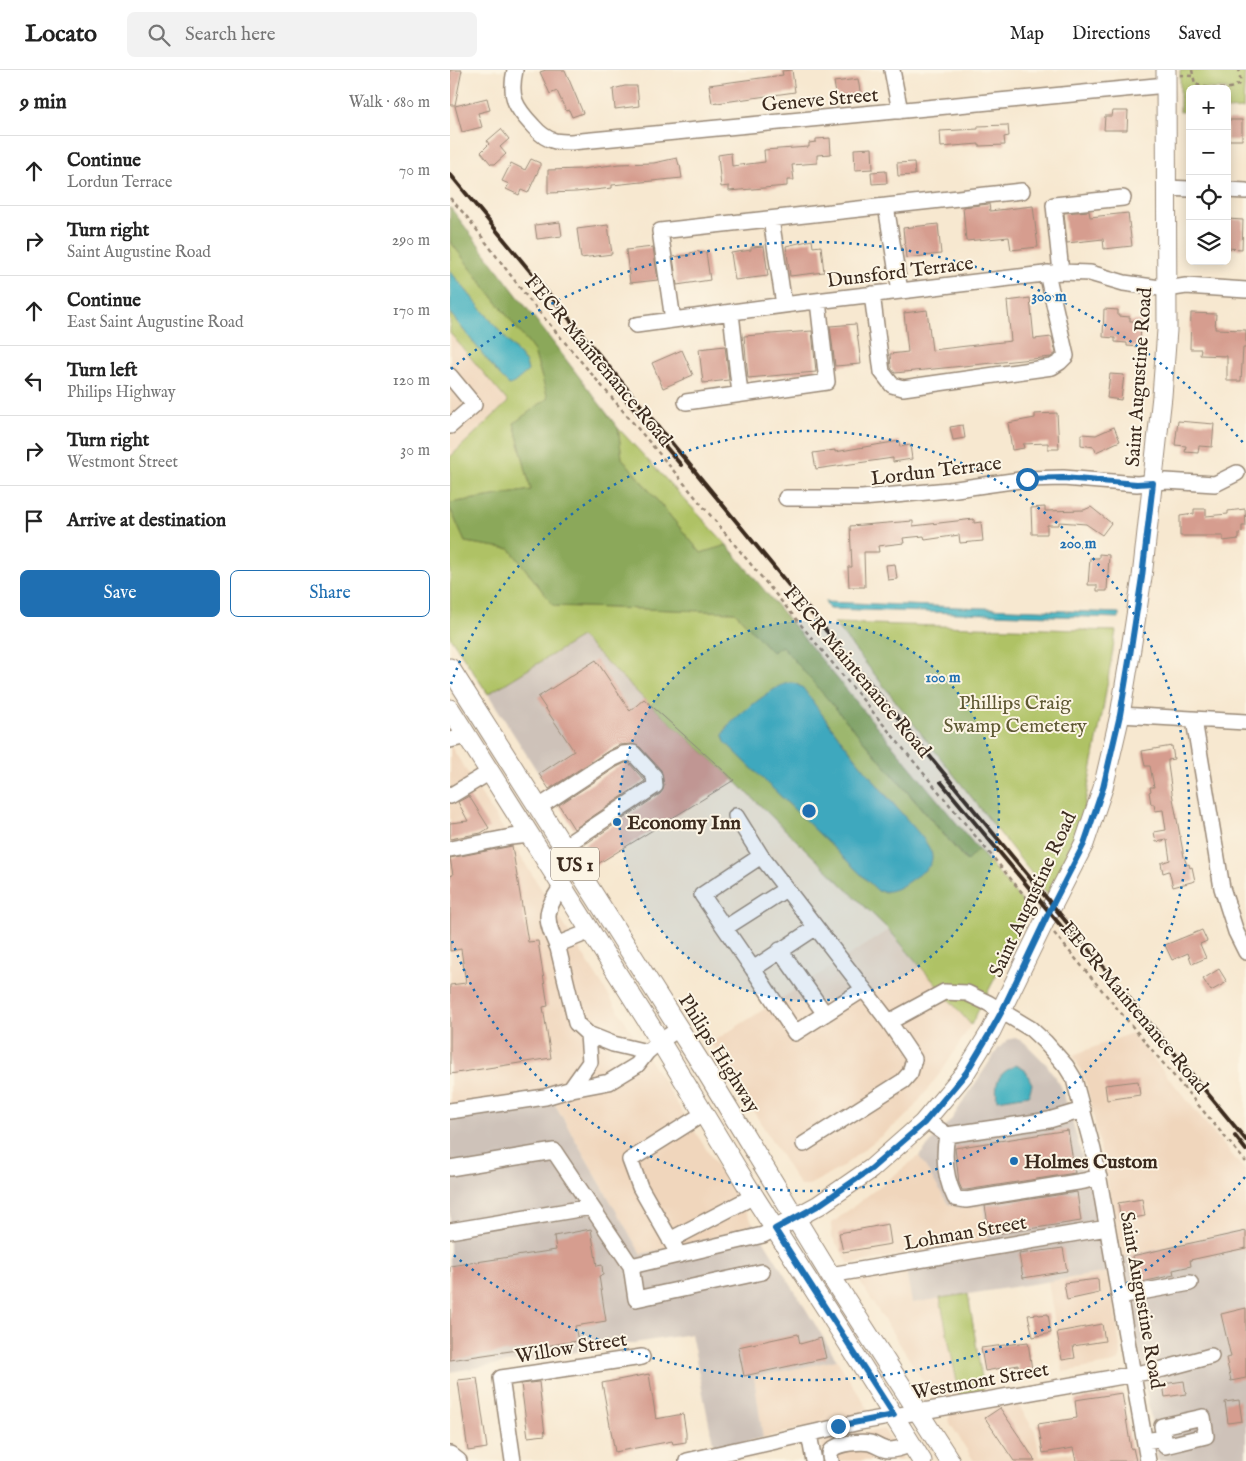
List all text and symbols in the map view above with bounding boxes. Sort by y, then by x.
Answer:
search box [127,12,477,57]
text: Locato [25,19,97,50]
icon: search [145,21,173,49]
text: Search here [185,23,276,47]
text: Map [1010,23,1044,46]
text: Directions [1072,23,1150,46]
text: Saved [1178,23,1221,46]
street label: Geneve Street [761,83,880,118]
map controls [1186,85,1231,265]
button: + [1186,85,1231,130]
text: 9 min [20,89,67,116]
text: Walk · 680 m [349,93,430,113]
button: − [1186,130,1231,175]
text: Continue [67,149,141,173]
icon: ahead [20,157,48,185]
text: 70 m [399,161,430,181]
text: Lordun Terrace [67,173,172,193]
button: locate [1186,175,1231,220]
text: Turn right [67,219,149,243]
button: layers [1186,220,1231,265]
icon: right [20,227,48,255]
text: 290 m [392,231,430,251]
text: Saint Augustine Road [67,243,211,263]
street label: Dunsford Terrace [825,251,975,294]
street label: FECR Maintenance Road [519,270,677,452]
street label: Saint Augustine Road [1121,286,1158,468]
text: 300 m [1031,287,1067,306]
text: Continue [67,289,141,313]
icon: ahead [20,297,48,325]
text: 170 m [393,301,430,321]
text: East Saint Augustine Road [67,313,243,333]
text: Turn left [67,359,138,383]
icon: left [20,367,48,395]
text: 120 m [393,371,430,391]
text: Philips Highway [67,383,176,403]
text: Turn right [67,429,149,453]
icon: right [20,437,48,465]
text: 30 m [400,441,430,461]
street label: Lordun Terrace [869,451,1003,492]
text: Westmont Street [67,453,178,473]
route start [1016,468,1039,491]
icon: arrive [20,507,48,535]
text: Arrive at destination [67,509,226,533]
text: 200 m [1060,534,1097,553]
button: Save [20,570,220,617]
button: Share [230,570,430,617]
street label: FECR Maintenance Road [778,581,936,763]
text: 100 m [925,668,961,687]
park label: Phillips Craig Swamp Cemetery [943,691,1087,739]
centre of rings [800,802,818,820]
street label: Saint Augustine Road [984,808,1083,981]
place label: Economy Inn [627,811,741,836]
marker: Economy Inn [611,816,623,828]
road number: US 1 [551,848,599,881]
street label: FECR Maintenance Road [1055,917,1213,1099]
street label: Philips Highway [672,990,765,1118]
place label: Holmes Custom [1024,1150,1158,1175]
marker: Holmes Custom [1008,1155,1020,1167]
street label: Lohman Street [902,1210,1029,1257]
street label: Saint Augustine Road [1114,1210,1170,1391]
street label: Willow Street [513,1327,629,1370]
street label: Westmont Street [910,1357,1051,1406]
route end [827,1415,850,1438]

